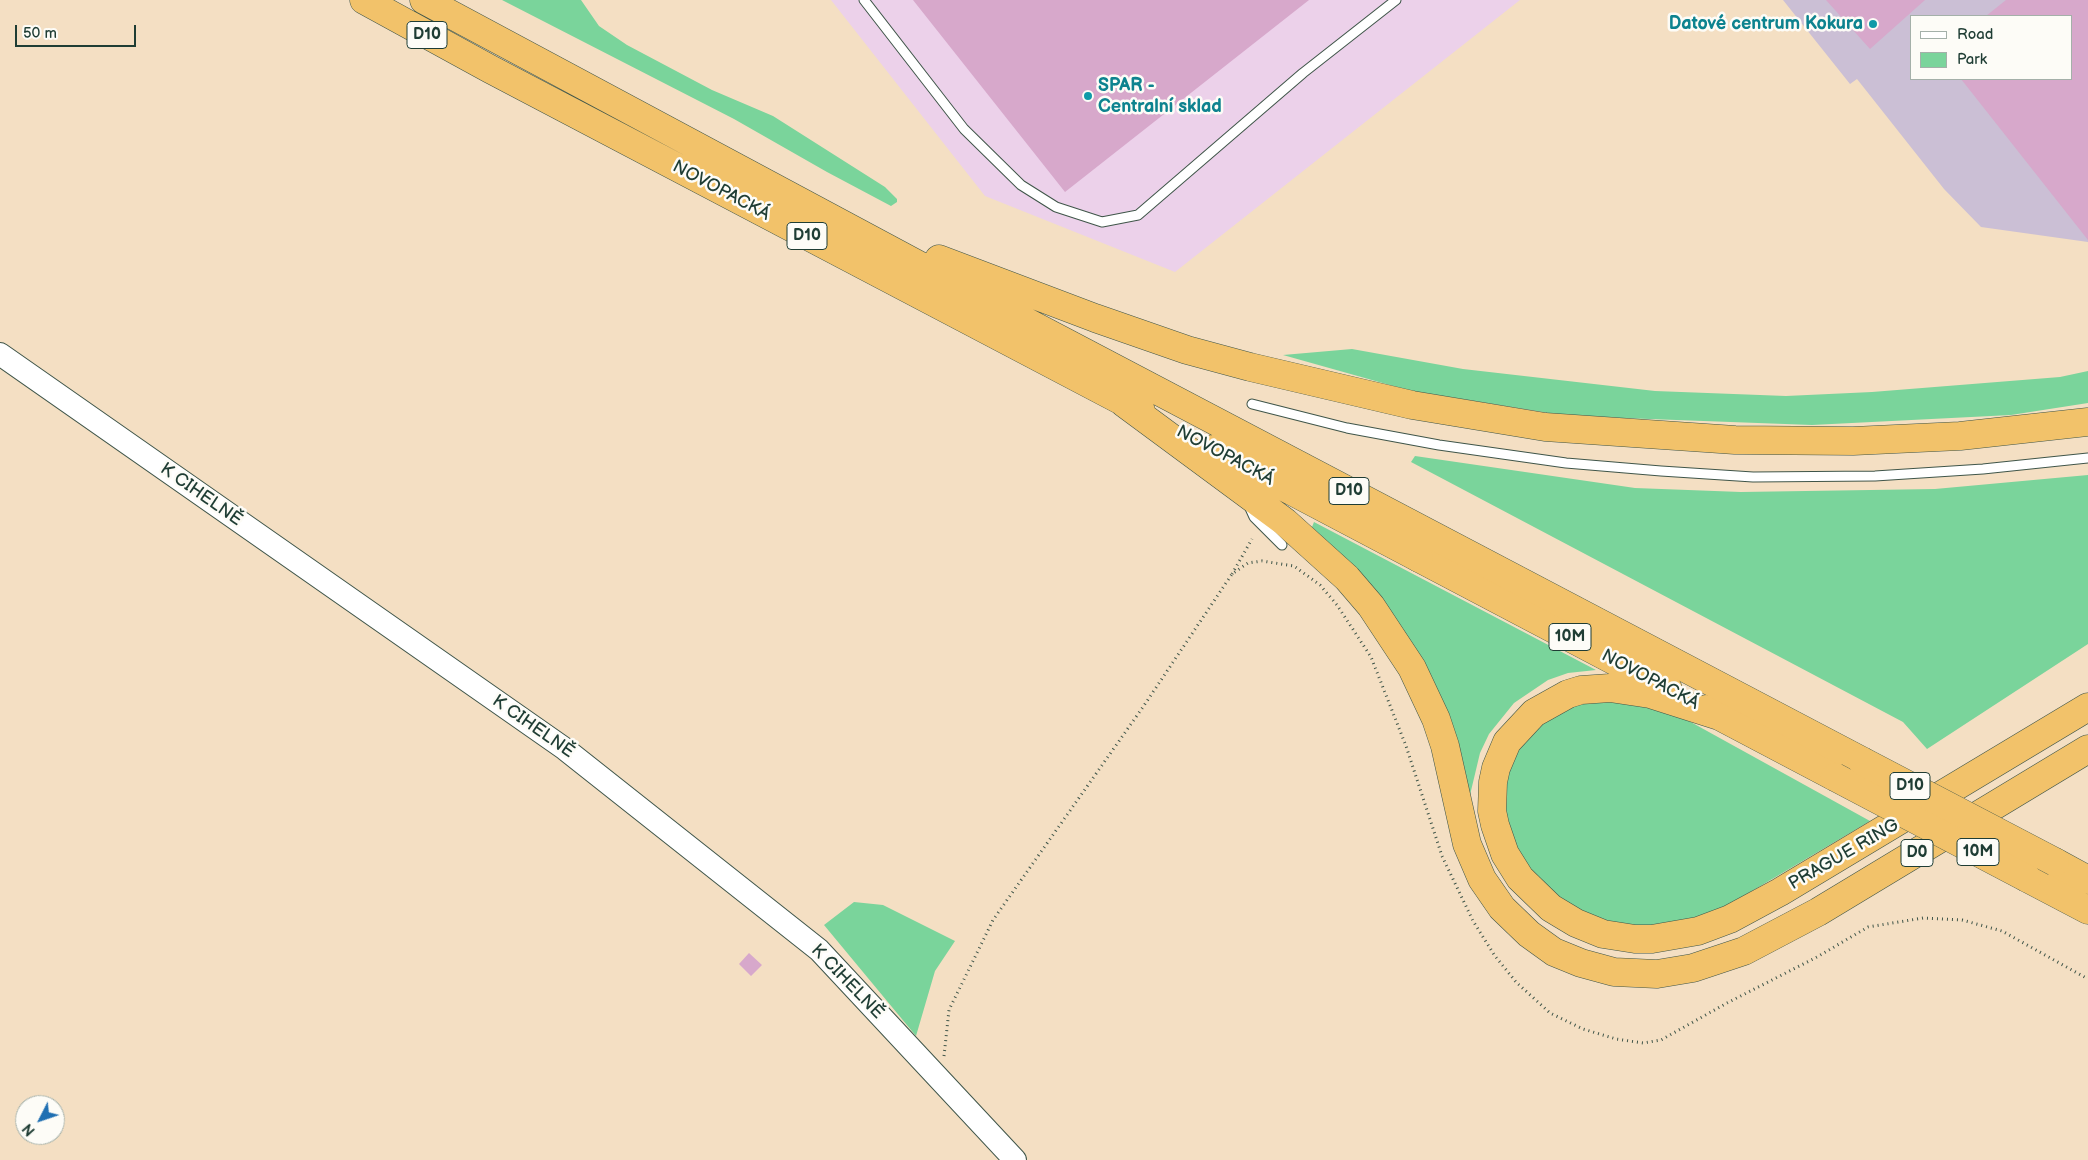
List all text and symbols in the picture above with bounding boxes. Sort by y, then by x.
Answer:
place label: Datové centrum Kokura [1669,13,1863,35]
scale bar [18,15,139,47]
legend [1910,15,2073,80]
marker: Datové centrum Kokura [1867,18,1879,30]
road number: D10 [407,22,447,48]
text: 50 m [23,24,57,43]
text: Road [1957,25,1993,44]
text: Park [1957,50,1987,69]
place label: SPAR - Centralní sklad [1098,75,1222,118]
marker: SPAR - Centralní sklad [1082,90,1094,102]
street label: NOVOPACKÁ [669,156,773,226]
road number: D10 [787,222,827,250]
street label: NOVOPACKÁ [1173,421,1277,491]
street label: K CIHELNĚ [156,459,246,531]
road number: D10 [1329,478,1369,504]
road number: 10M [1549,624,1591,650]
street label: NOVOPACKÁ [1598,645,1702,715]
street label: K CIHELNĚ [488,691,578,763]
road number: D10 [1890,772,1930,799]
street label: PRAGUE RING [1785,815,1903,895]
road number: 10M [1957,839,1999,866]
road number: D0 [1901,840,1933,866]
street label: K CIHELNĚ [806,940,888,1024]
north arrow [15,1095,65,1145]
text: N [19,1120,39,1139]

